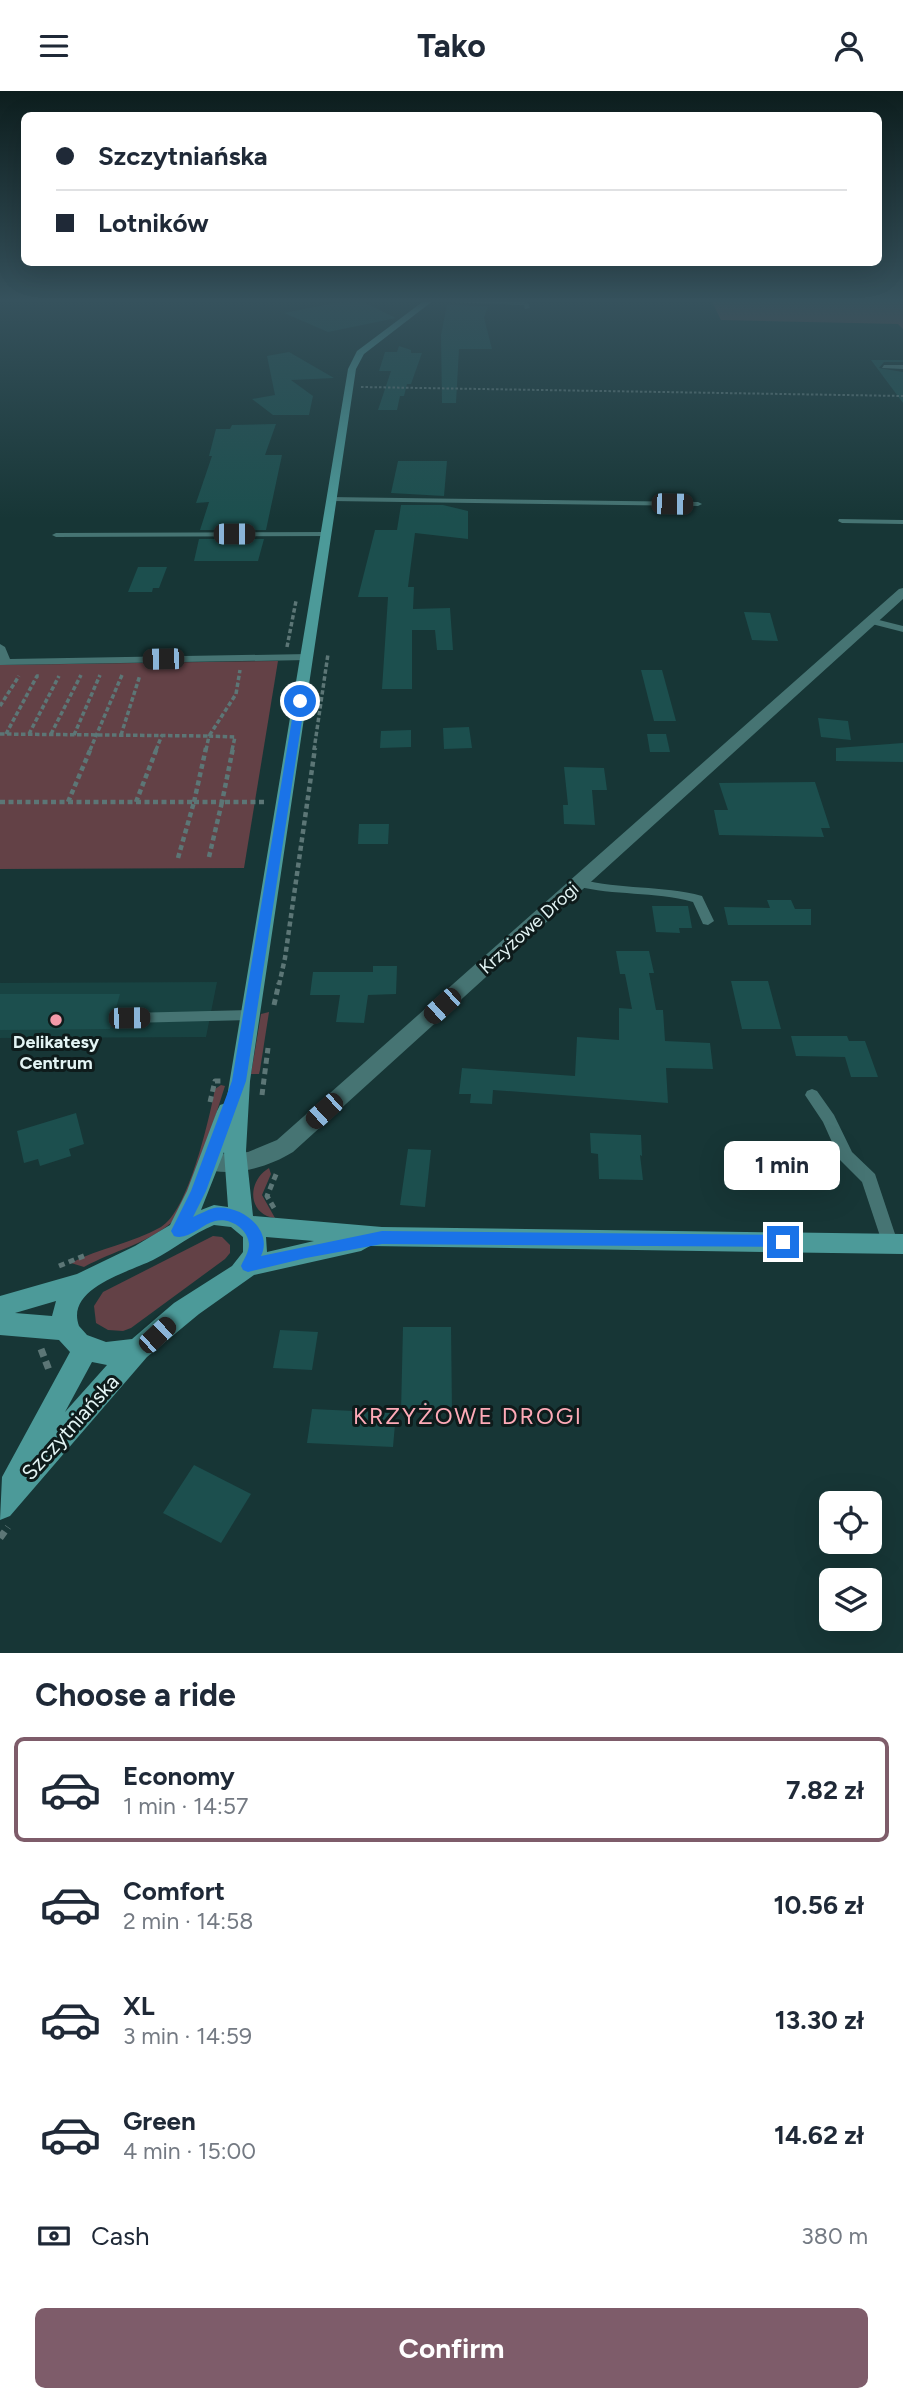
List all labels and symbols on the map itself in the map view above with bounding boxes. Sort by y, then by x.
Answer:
car [651,493,694,515]
car [214,524,256,545]
car [142,648,185,670]
route start [284,685,316,717]
street label: Krzyżowe Drogi [475,878,583,978]
car [420,984,465,1028]
car [108,1007,151,1029]
marker: Delikatesy Centrum [48,1012,64,1028]
place label: Delikatesy Centrum [13,1031,100,1074]
car [302,1089,347,1133]
callout: 1 min [725,1141,841,1189]
route end [767,1226,799,1258]
car [135,1313,180,1357]
street label: Szczytniańska [16,1369,124,1485]
district label: KRZYŻOWE DROGI [353,1402,583,1430]

